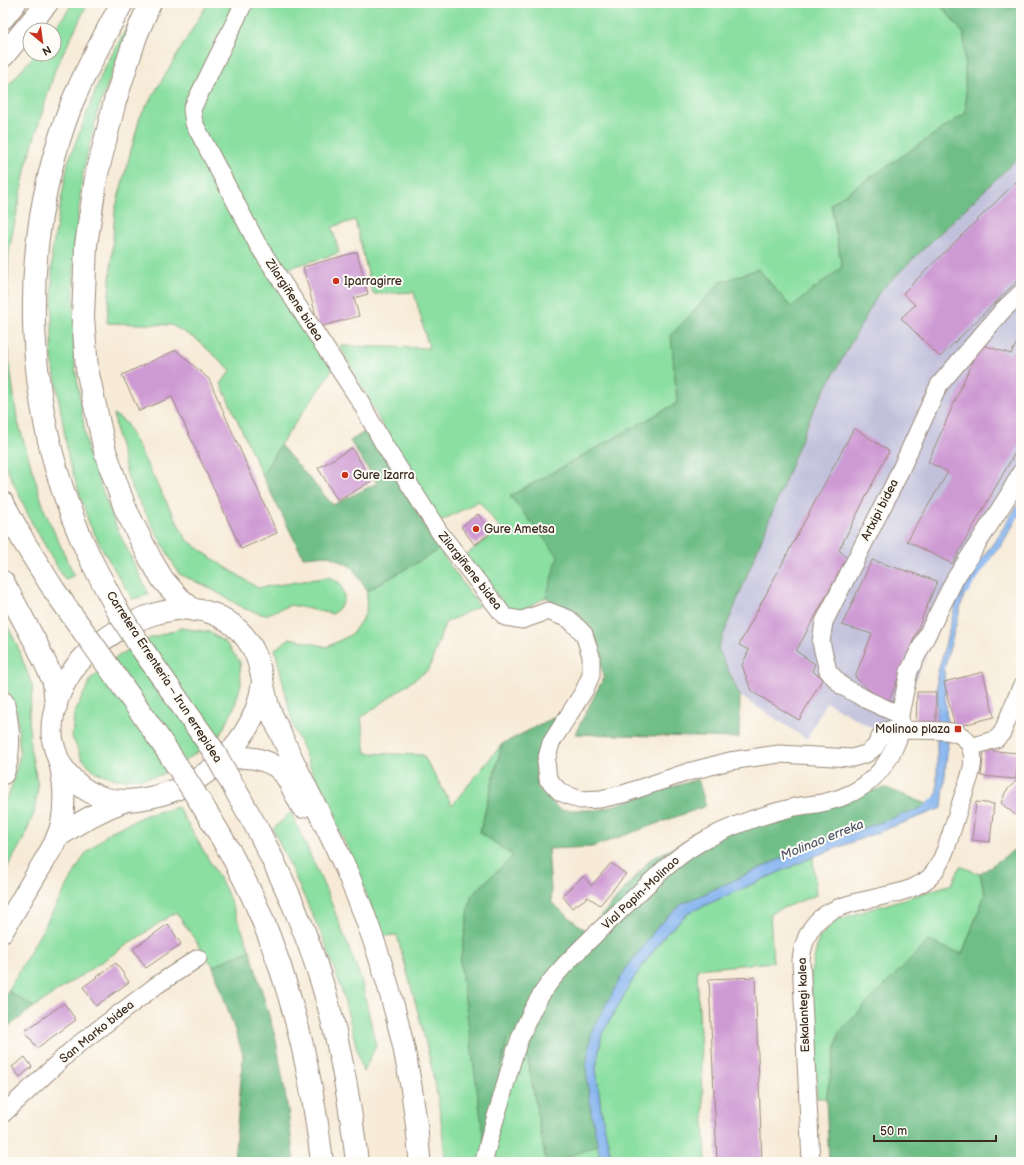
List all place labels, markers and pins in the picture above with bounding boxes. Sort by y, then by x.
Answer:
place label: Iparragirre [344,274,402,289]
marker: Iparragirre [331,276,341,286]
place label: Gure Izarra [353,468,415,483]
marker: Gure Izarra [340,470,350,480]
place label: Gure Ametsa [484,522,555,537]
marker: Gure Ametsa [471,524,481,534]
place label: Molinao plaza [875,722,950,737]
marker: Molinao plaza [953,724,963,734]

